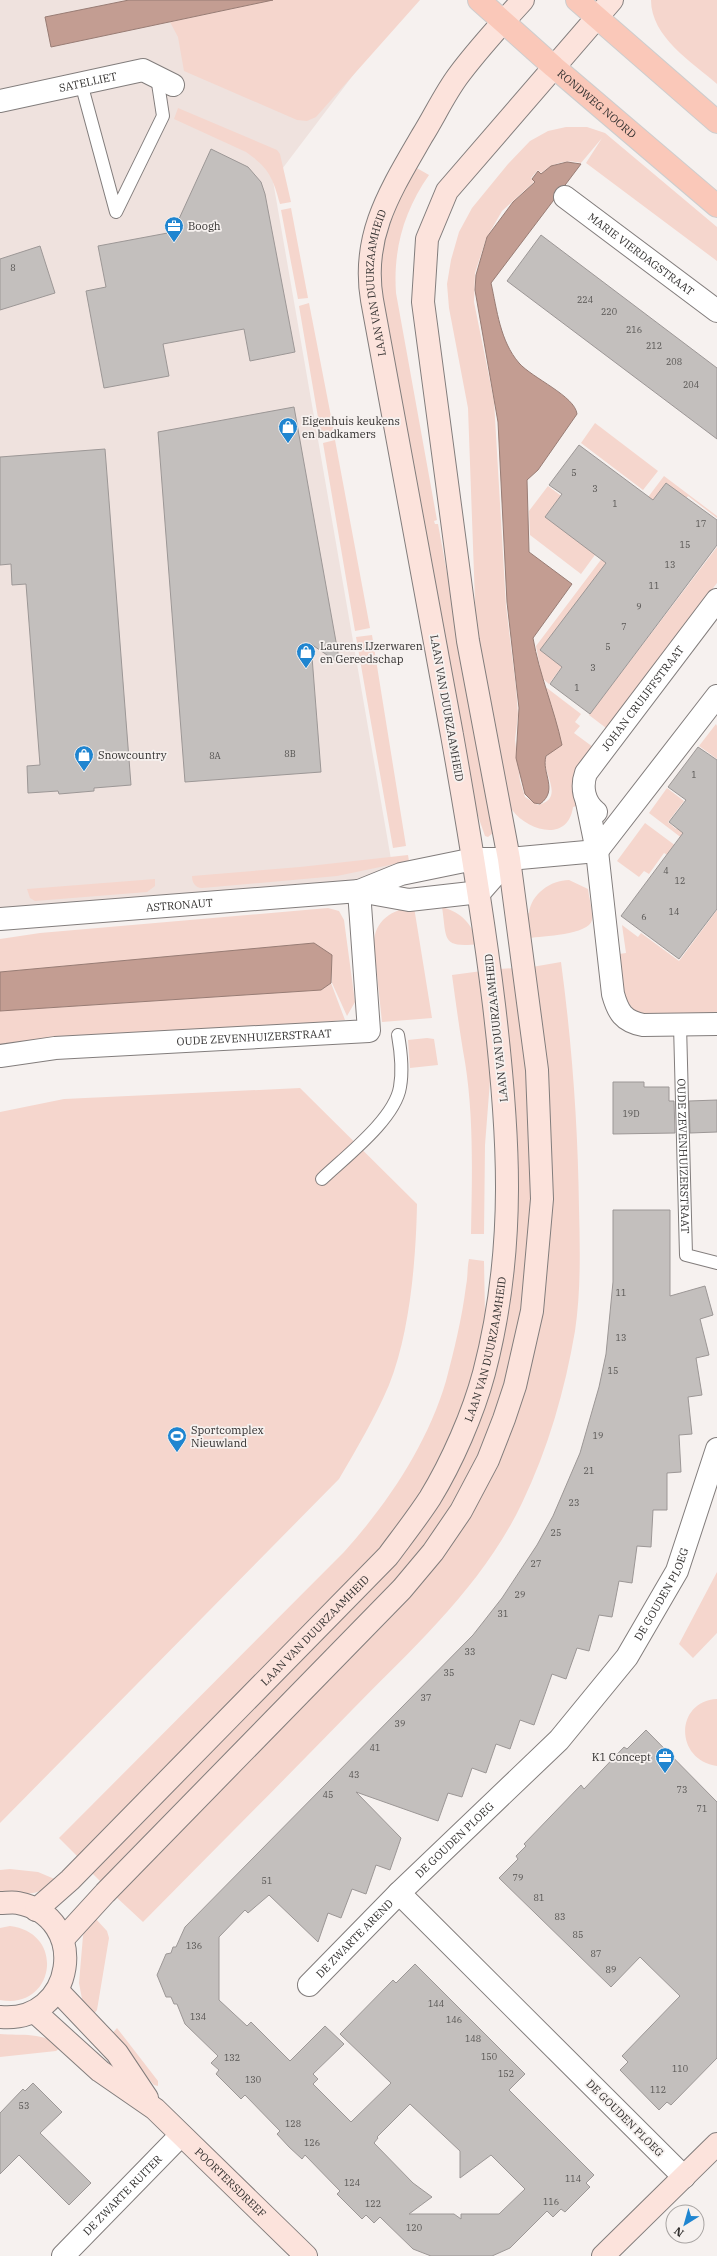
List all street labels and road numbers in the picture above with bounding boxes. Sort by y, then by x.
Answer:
street label: RONDWEG NOORD [555,66,639,141]
street label: SATELLIET [58,69,118,95]
street label: LAAN VAN DUURZAAMHEID [363,207,389,357]
street label: MARIE VIERDAGSTRAAT [585,210,697,298]
street label: LAAN VAN DUURZAAMHEID [427,633,467,783]
street label: JOHAN CRUIJFFSTRAAT [598,643,687,753]
street label: ASTRONAUT [145,895,214,915]
street label: LAAN VAN DUURZAAMHEID [481,953,511,1103]
street label: OUDE ZEVENHUIZERSTRAAT [176,1026,332,1048]
street label: OUDE ZEVENHUIZERSTRAAT [674,1078,692,1234]
street label: LAAN VAN DUURZAAMHEID [461,1276,509,1424]
street label: DE GOUDEN PLOEG [631,1546,691,1643]
street label: LAAN VAN DUURZAAMHEID [258,1572,372,1689]
street label: DE GOUDEN PLOEG [412,1799,497,1881]
street label: DE ZWARTE AREND [313,1896,396,1981]
street label: DE GOUDEN PLOEG [583,2076,667,2160]
street label: POORTERSDREEF [192,2145,269,2220]
street label: DE ZWARTE RUITER [80,2152,165,2238]

